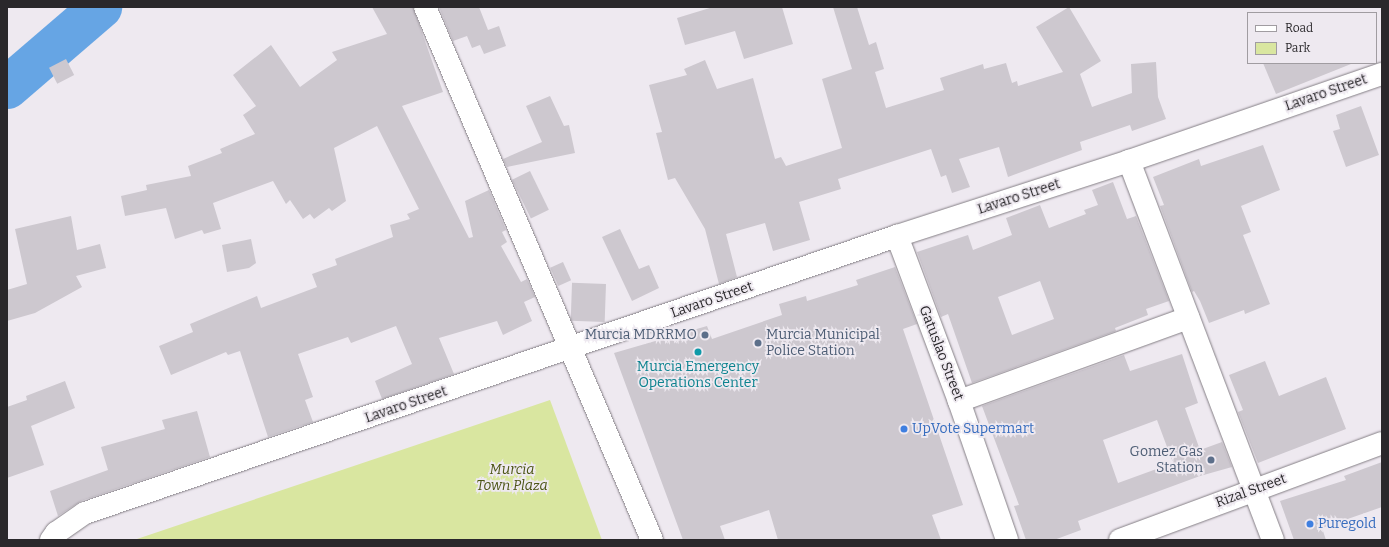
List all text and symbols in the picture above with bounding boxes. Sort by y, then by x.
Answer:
legend [1247,12,1377,64]
text: Road [1285,21,1313,35]
text: Park [1285,41,1310,55]
street label: Lavaro Street [1283,71,1369,115]
street label: Lavaro Street [976,176,1062,218]
street label: Lavaro Street [669,278,755,322]
street label: Gatuslao Street [915,303,967,403]
place label: Murcia MDRRMO [585,327,697,343]
place label: Murcia Municipal Police Station [766,327,880,360]
marker: Murcia MDRRMO [700,330,710,340]
marker: Murcia Municipal Police Station [753,338,763,348]
marker: Murcia Emergency Operations Center [693,347,703,357]
place label: Murcia Emergency Operations Center [637,359,759,392]
street label: Lavaro Street [363,383,449,427]
place label: UpVote Supermart [912,421,1034,437]
marker: UpVote Supermart [899,424,909,434]
place label: Gomez Gas Station [1130,444,1203,476]
marker: Gomez Gas Station [1206,455,1216,465]
park label: Murcia Town Plaza [476,462,548,494]
street label: Rizal Street [1213,470,1289,512]
place label: Puregold [1318,516,1376,532]
marker: Puregold [1305,519,1315,529]

